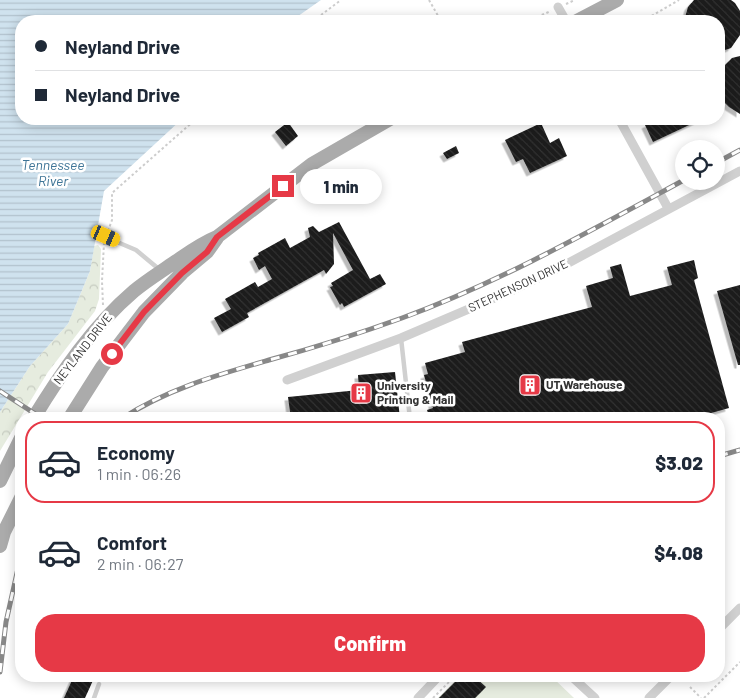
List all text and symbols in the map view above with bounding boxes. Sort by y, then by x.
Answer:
text: Neyland Drive [65,35,180,58]
text: Neyland Drive [65,83,180,106]
map controls [675,140,725,190]
button: locate [675,140,725,190]
water label: Tennessee River [22,156,85,189]
callout: 1 min [300,168,383,204]
route end [272,175,294,197]
text: 1 min [323,177,359,196]
car [89,223,122,249]
street label: STEPHENSON DRIVE [466,256,570,314]
street label: NEYLAND DRIVE [50,310,114,387]
route start [101,343,123,365]
building icon: UT Warehouse [518,373,542,397]
place label: UT Warehouse [546,377,623,391]
place label: University Printing & Mail [377,378,453,406]
building icon: University Printing & Mail [349,381,373,405]
icon: car [37,440,82,485]
text: Economy [97,441,175,464]
text: $3.02 [655,451,703,474]
text: 1 min · 06:26 [97,464,181,483]
icon: car [37,530,82,575]
text: Comfort [97,531,167,554]
text: $4.08 [654,541,703,564]
text: 2 min · 06:27 [97,554,183,573]
button: Confirm [35,614,705,672]

